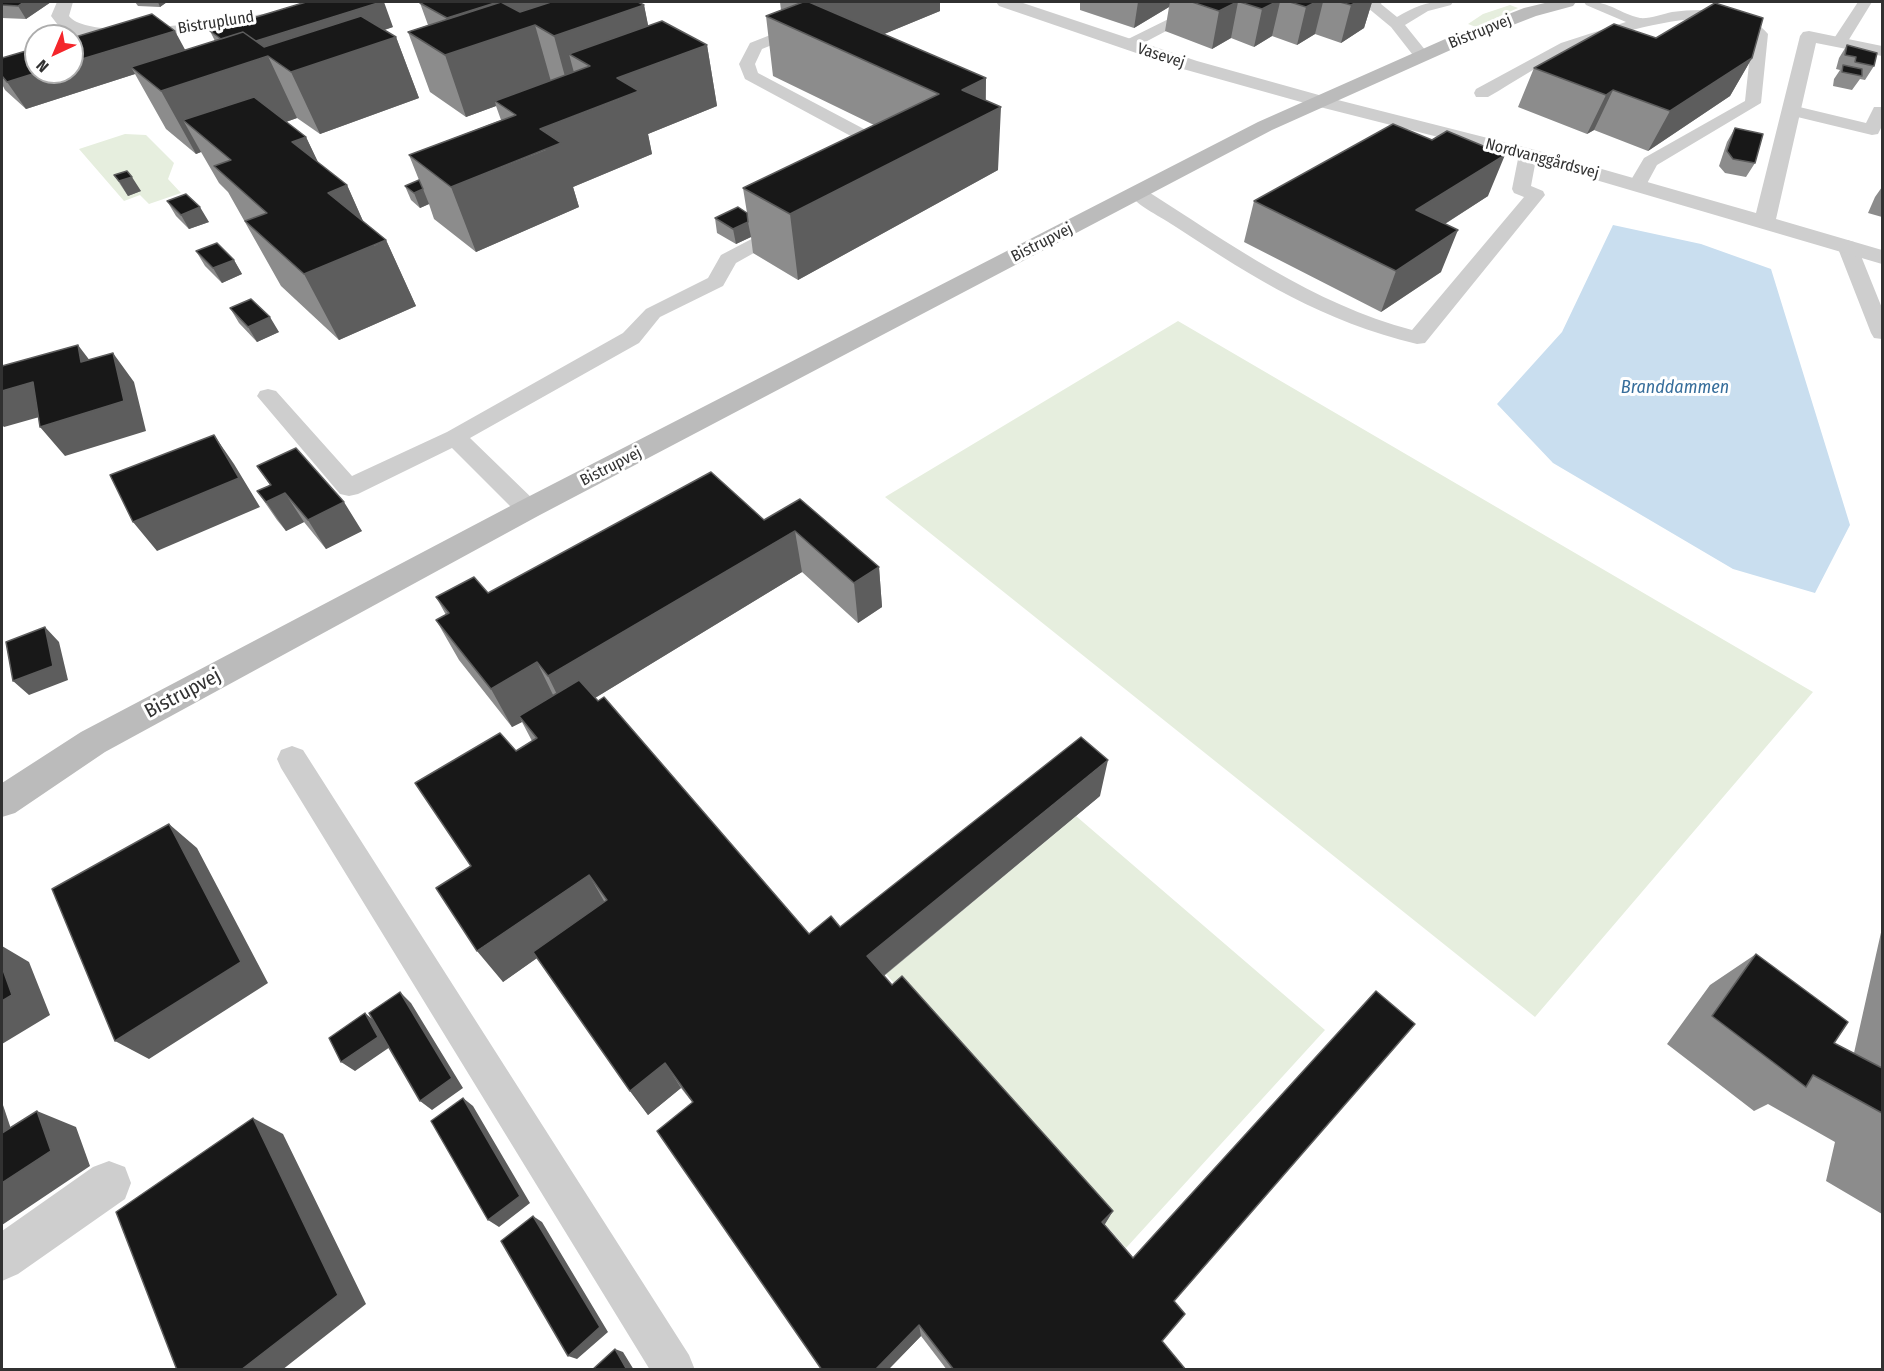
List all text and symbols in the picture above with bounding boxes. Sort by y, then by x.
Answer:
street label: Bistruplund [177,8,255,38]
street label: Bistrupvej [1446,11,1514,53]
north arrow [24,24,84,84]
street label: Vasevej [1135,39,1187,73]
text: N [32,56,53,76]
street label: Nordvanggårdsvej [1483,135,1601,183]
street label: Bistrupvej [1008,219,1076,267]
water label: Branddammen [1621,377,1729,399]
street label: Bistrupvej [577,443,645,491]
street label: Bistrupvej [141,664,225,724]

